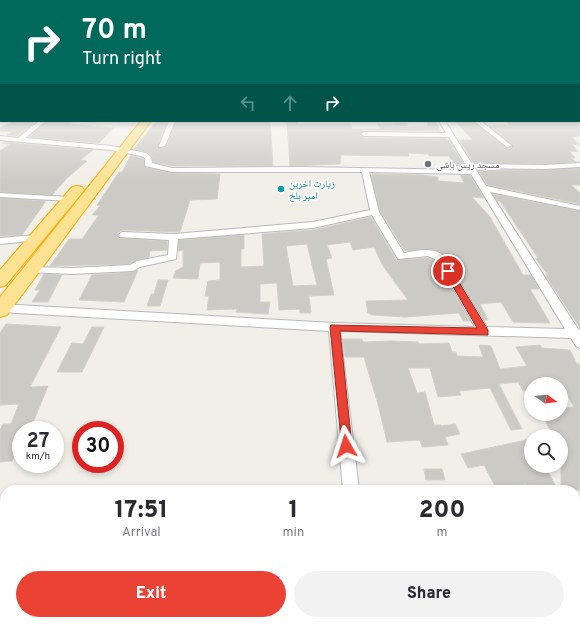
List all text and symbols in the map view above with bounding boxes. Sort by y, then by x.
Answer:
text: 70 m [82,13,147,49]
icon: right [16,16,68,68]
text: Turn right [82,48,162,71]
icon: left [237,92,259,114]
icon: ahead [279,92,301,114]
icon: right [321,92,343,114]
marker: مسجد ریس باشی [423,159,433,169]
place label: مسجد ریس باشی [436,159,500,172]
place label: زیارت اخرین امیر بلخ [289,178,335,203]
marker: زیارت اخرین امیر بلخ [276,184,286,194]
pin [431,254,465,288]
icon: arrive [437,260,459,282]
north arrow [524,377,568,421]
map controls [524,377,568,473]
speed limit sign: 30 [72,421,124,473]
position arrow [325,425,367,467]
text: 27 [27,429,49,455]
button: search [524,429,568,473]
text: km/h [26,450,50,463]
text: 17:51 [115,496,168,526]
text: 1 [289,496,298,526]
text: 200 [419,496,465,526]
text: Arrival [122,525,161,541]
text: min [283,525,304,541]
text: m [437,525,448,541]
button: Exit [16,571,286,617]
button: Share [294,571,564,617]

